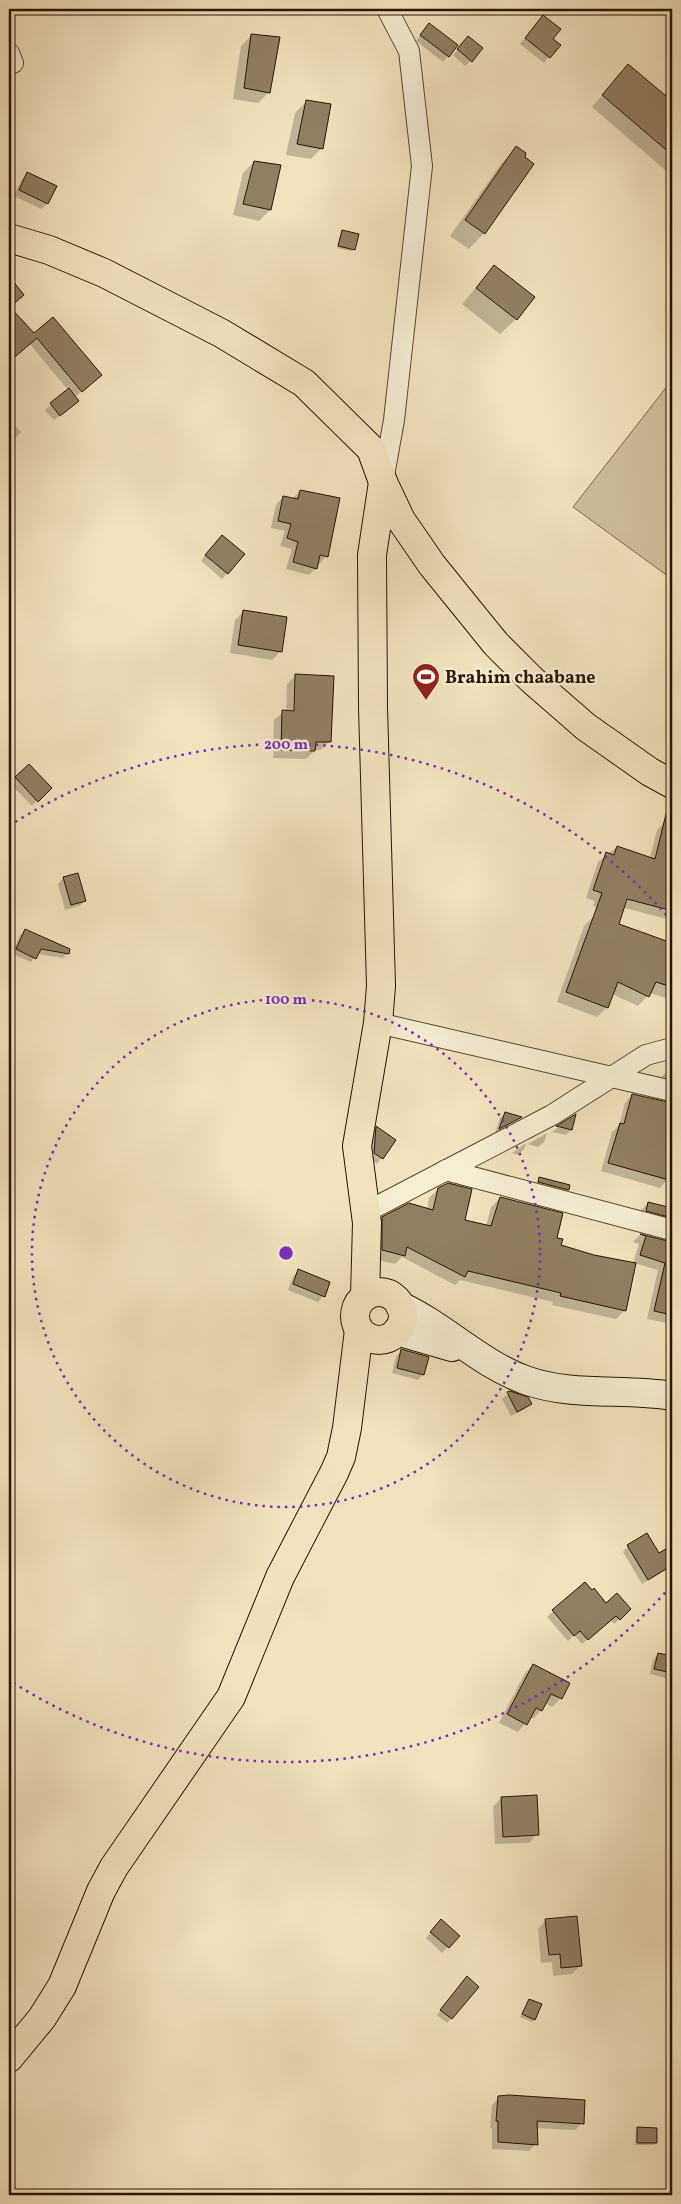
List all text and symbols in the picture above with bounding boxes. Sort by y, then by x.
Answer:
sports icon: Brahim chaabane [411,662,441,701]
place label: Brahim chaabane [445,666,596,691]
text: 200 m [264,735,308,756]
text: 100 m [265,990,308,1011]
centre of rings [277,1244,295,1262]

